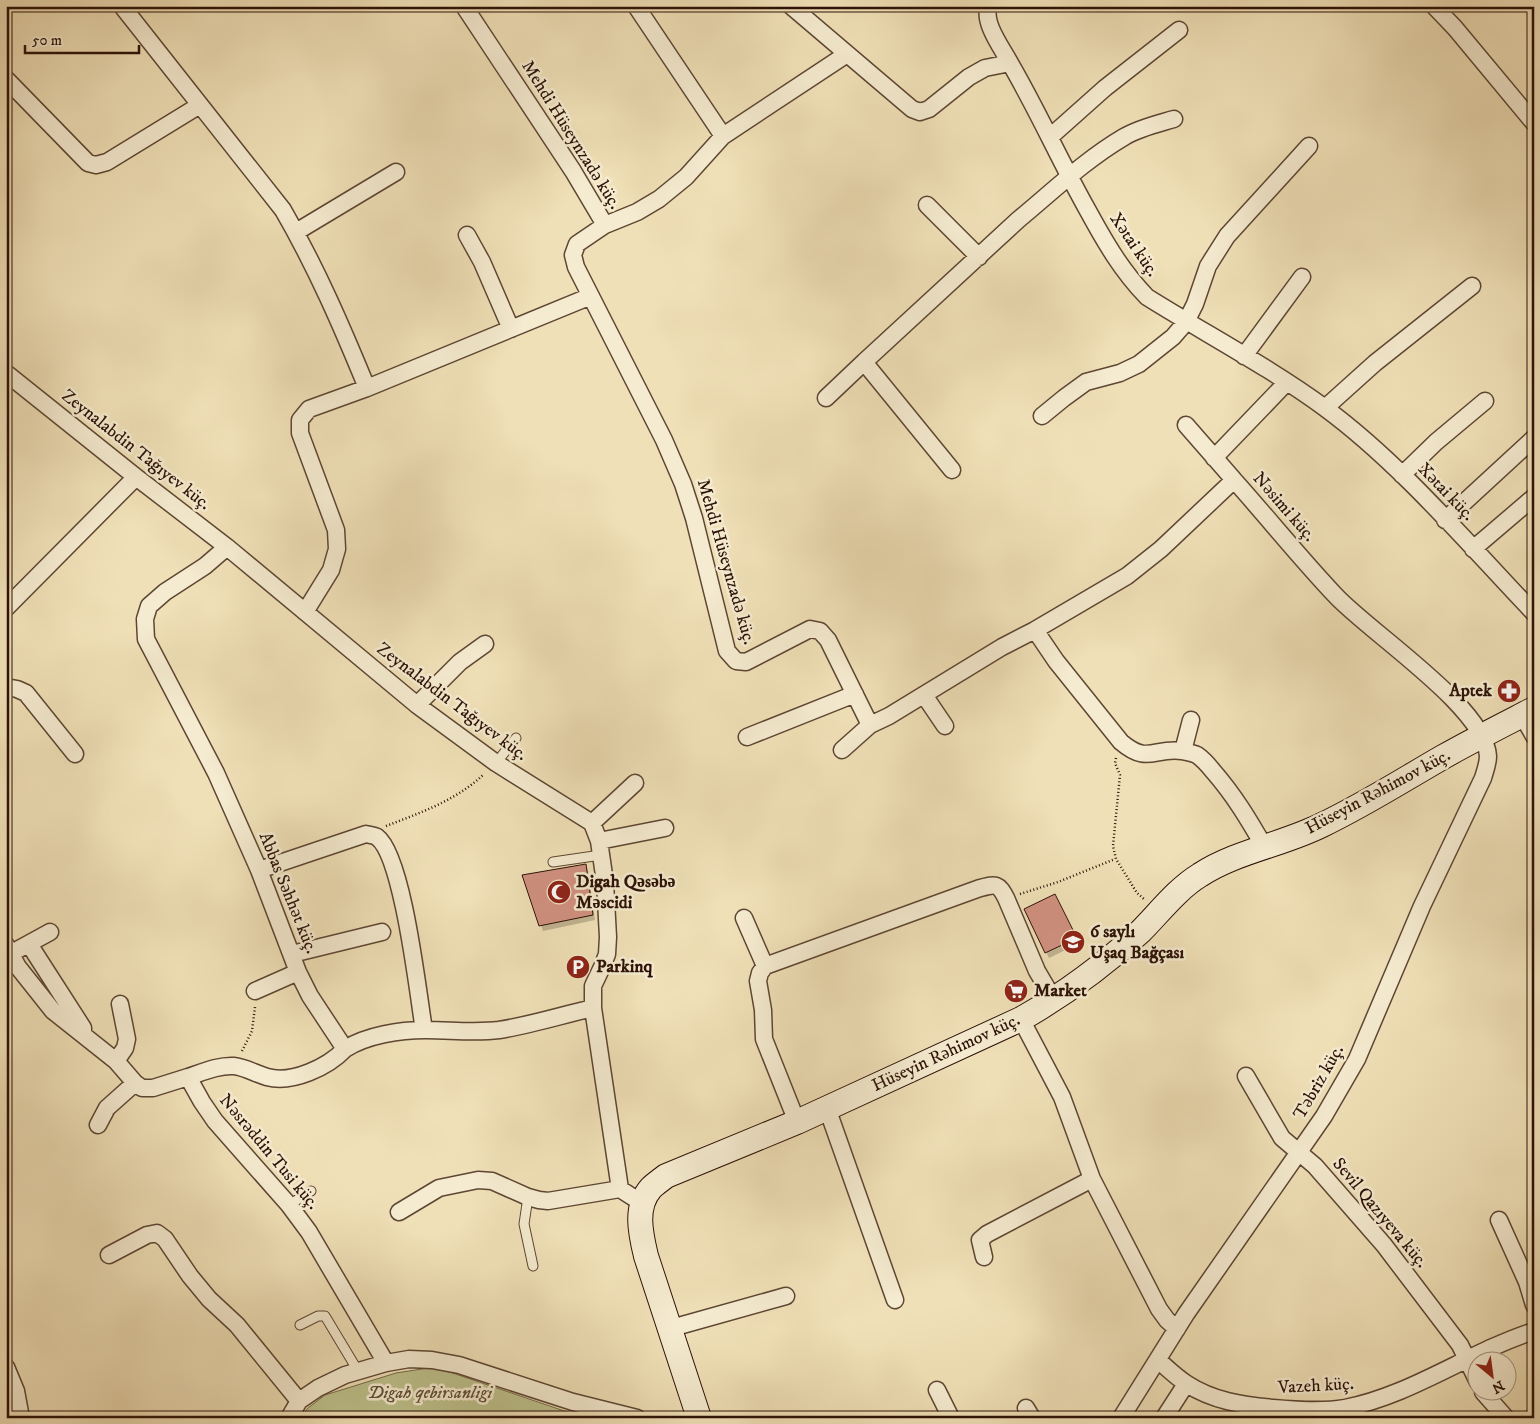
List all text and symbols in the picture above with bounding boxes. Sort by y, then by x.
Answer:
scale bar [25,22,139,54]
text: 50 m [32,31,62,50]
street label: Mehdi Hüseynzadə küç. [516,57,626,213]
street label: Xətai küç. [1105,209,1163,281]
street label: Zeynalabdin Tağıyev küç. [57,385,215,515]
street label: Xətai küç. [1413,458,1479,526]
street label: Nəsimi küç. [1248,468,1320,546]
street label: Mehdi Hüseynzadə küç. [692,477,760,647]
street label: Zeynalabdin Tağıyev küç. [372,638,532,766]
pharmacy icon: Aptek [1496,678,1522,704]
place label: Aptek [1448,680,1493,702]
street label: Hüseyin Rəhimov küç. [1302,744,1454,840]
street label: Abbas Səhhət küç. [254,829,322,957]
place label: Digah Qəsəbə Məscidi [576,871,676,914]
mosque icon: Digah Qəsəbə Məscidi [546,879,572,905]
place label: 6 saylı Uşaq Bağçası [1090,921,1185,964]
school or university icon: 6 saylı Uşaq Bağçası [1060,929,1086,955]
parking icon: Parkinq [565,954,591,980]
place label: Parkinq [596,956,654,978]
supermarket icon: Market [1003,978,1029,1004]
place label: Market [1034,980,1087,1002]
street label: Hüseyin Rəhimov küç. [868,1009,1024,1097]
street label: Təbriz küç. [1289,1041,1349,1123]
street label: Nəsrəddin Tusi küç. [214,1090,324,1214]
street label: Sevil Qazıyeva küç. [1327,1153,1433,1273]
north arrow [1468,1352,1518,1402]
street label: Vazeh küç. [1276,1373,1355,1399]
text: N [1488,1376,1507,1397]
park label: Digah qebirsanligi [368,1382,494,1404]

